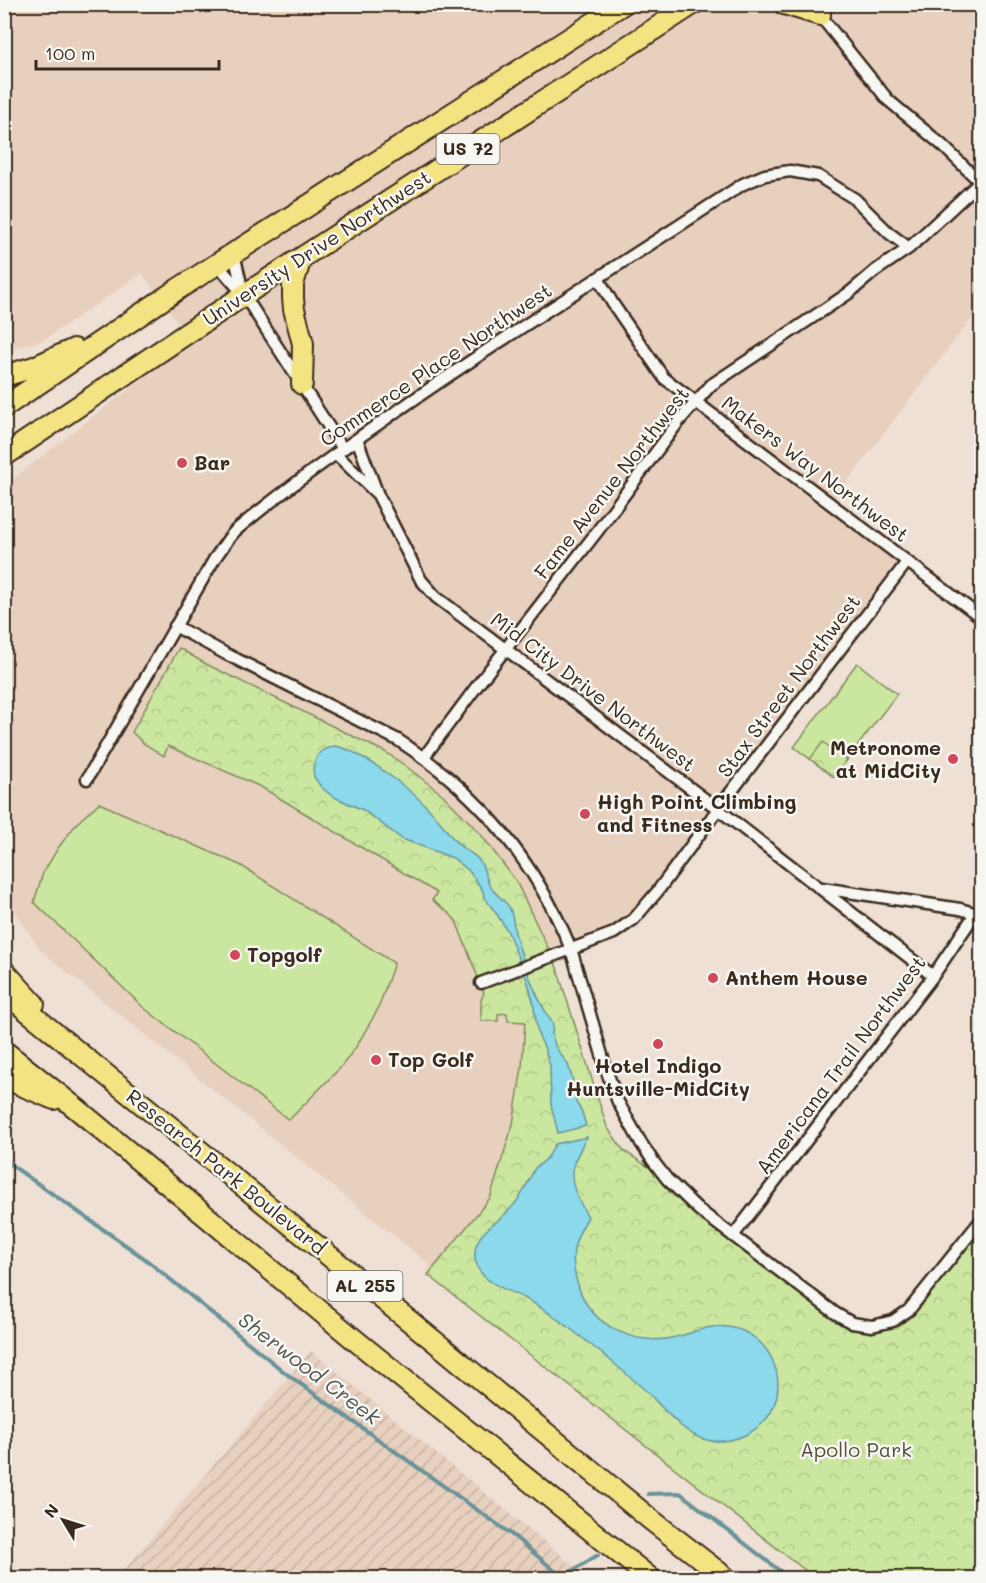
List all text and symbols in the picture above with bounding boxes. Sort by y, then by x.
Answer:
scale bar [36,33,219,71]
text: 100 m [45,41,95,65]
road number: US 72 [436,134,500,164]
street label: University Drive Northwest [197,163,436,331]
street label: Commerce Place Northwest [314,277,556,452]
street label: Fame Avenue Northwest [528,381,694,584]
street label: Makers Way Northwest [717,389,914,547]
place label: Bar [194,449,230,475]
marker: Bar [175,456,189,470]
street label: Stax Street Northwest [711,589,865,782]
street label: Mid City Drive Northwest [486,606,701,777]
place label: Metronome at MidCity [830,734,941,783]
marker: Metronome at MidCity [946,752,960,766]
place label: High Point Climbing and Fitness [597,788,797,837]
marker: High Point Climbing and Fitness [578,807,592,821]
place label: Topgolf [247,941,322,967]
marker: Topgolf [228,948,242,962]
street label: Americana Trail Northwest [750,950,931,1179]
place label: Anthem House [725,964,868,990]
marker: Anthem House [706,971,720,985]
marker: Hotel Indigo Huntsville-MidCity [651,1037,665,1051]
place label: Top Golf [388,1046,474,1072]
place label: Hotel Indigo Huntsville-MidCity [566,1052,750,1101]
marker: Top Golf [369,1053,383,1067]
street label: Research Park Boulevard [122,1083,332,1260]
road number: AL 255 [328,1271,403,1301]
water label: Sherwood Creek [233,1306,387,1431]
park label: Apollo Park [800,1436,912,1462]
north arrow [33,1490,93,1550]
text: N [39,1499,63,1522]

